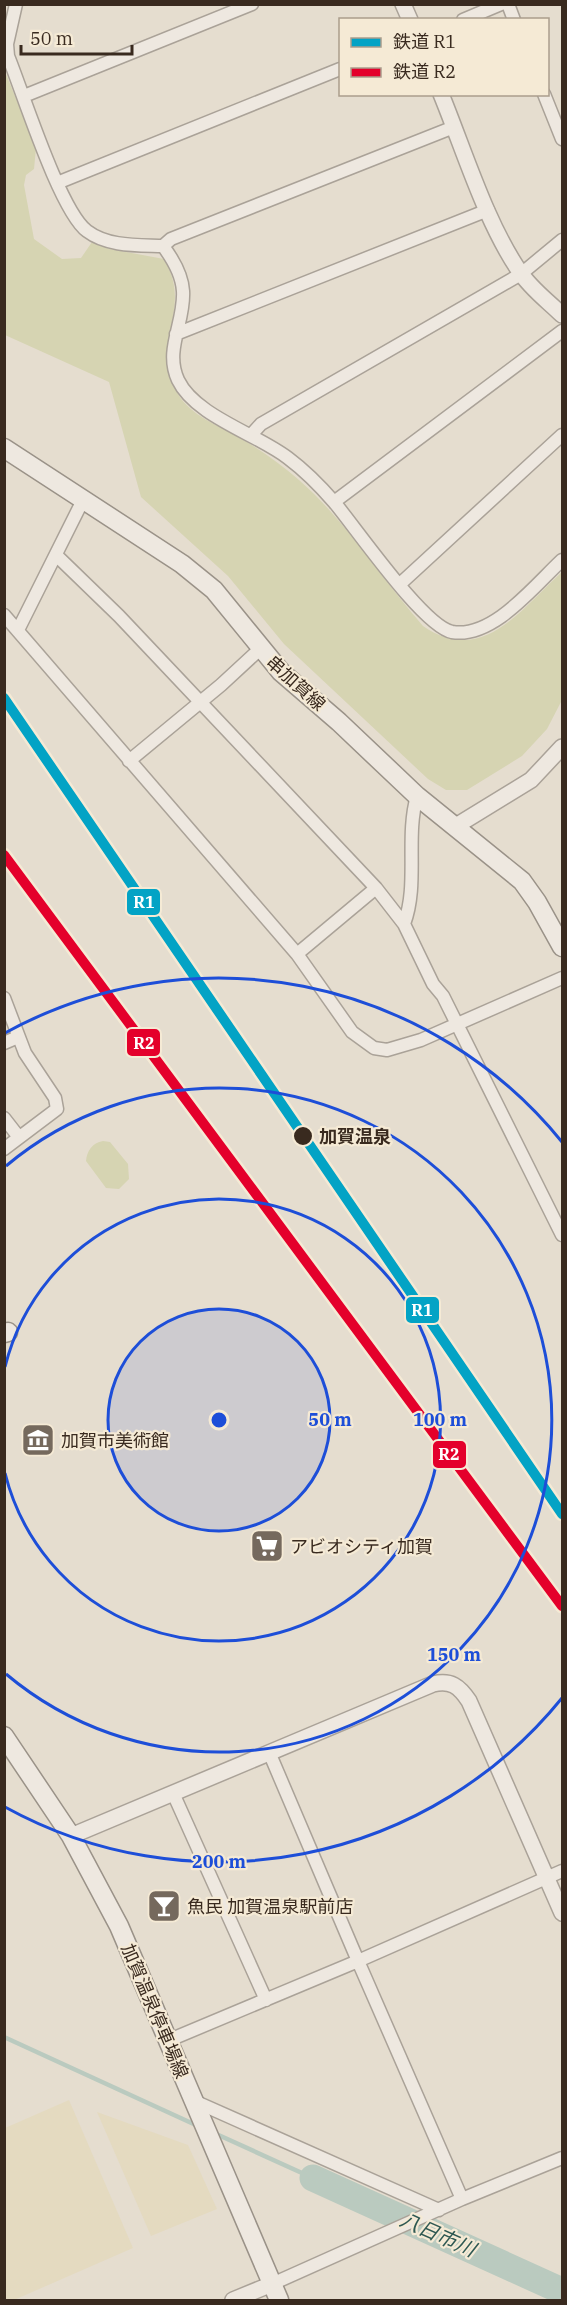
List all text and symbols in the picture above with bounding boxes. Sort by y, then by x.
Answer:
scale bar [21,18,132,56]
legend [339,18,549,96]
text: 50 m [30,27,73,50]
text: 鉄道 R1 [393,30,456,53]
text: 鉄道 R2 [393,60,456,83]
street label: 串加賀線 [262,650,330,716]
line badge: R1 [126,888,161,916]
text: R1 [133,892,155,912]
line badge: R2 [126,1028,161,1057]
text: R2 [133,1033,155,1053]
marker: 加賀温泉 [292,1125,314,1147]
place label: 加賀温泉 [319,1125,391,1148]
line badge: R1 [405,1296,440,1324]
text: R1 [411,1300,433,1320]
text: 50 m [308,1408,352,1431]
text: 100 m [413,1408,468,1431]
centre of rings [209,1410,229,1430]
museum icon: 加賀市美術館 [20,1422,56,1458]
place label: 加賀市美術館 [61,1429,169,1452]
line badge: R2 [432,1440,467,1469]
text: R2 [438,1444,460,1464]
supermarket icon: アビオシティ加賀 [249,1528,285,1564]
place label: アビオシティ加賀 [290,1535,433,1558]
text: 150 m [427,1643,482,1666]
text: 200 m [192,1850,247,1873]
bar icon: 魚民 加賀温泉駅前店 [146,1888,182,1924]
place label: 魚民 加賀温泉駅前店 [187,1895,353,1918]
street label: 加賀温泉停車場線 [116,1940,194,2082]
water label: 八日市川 [396,2205,482,2263]

